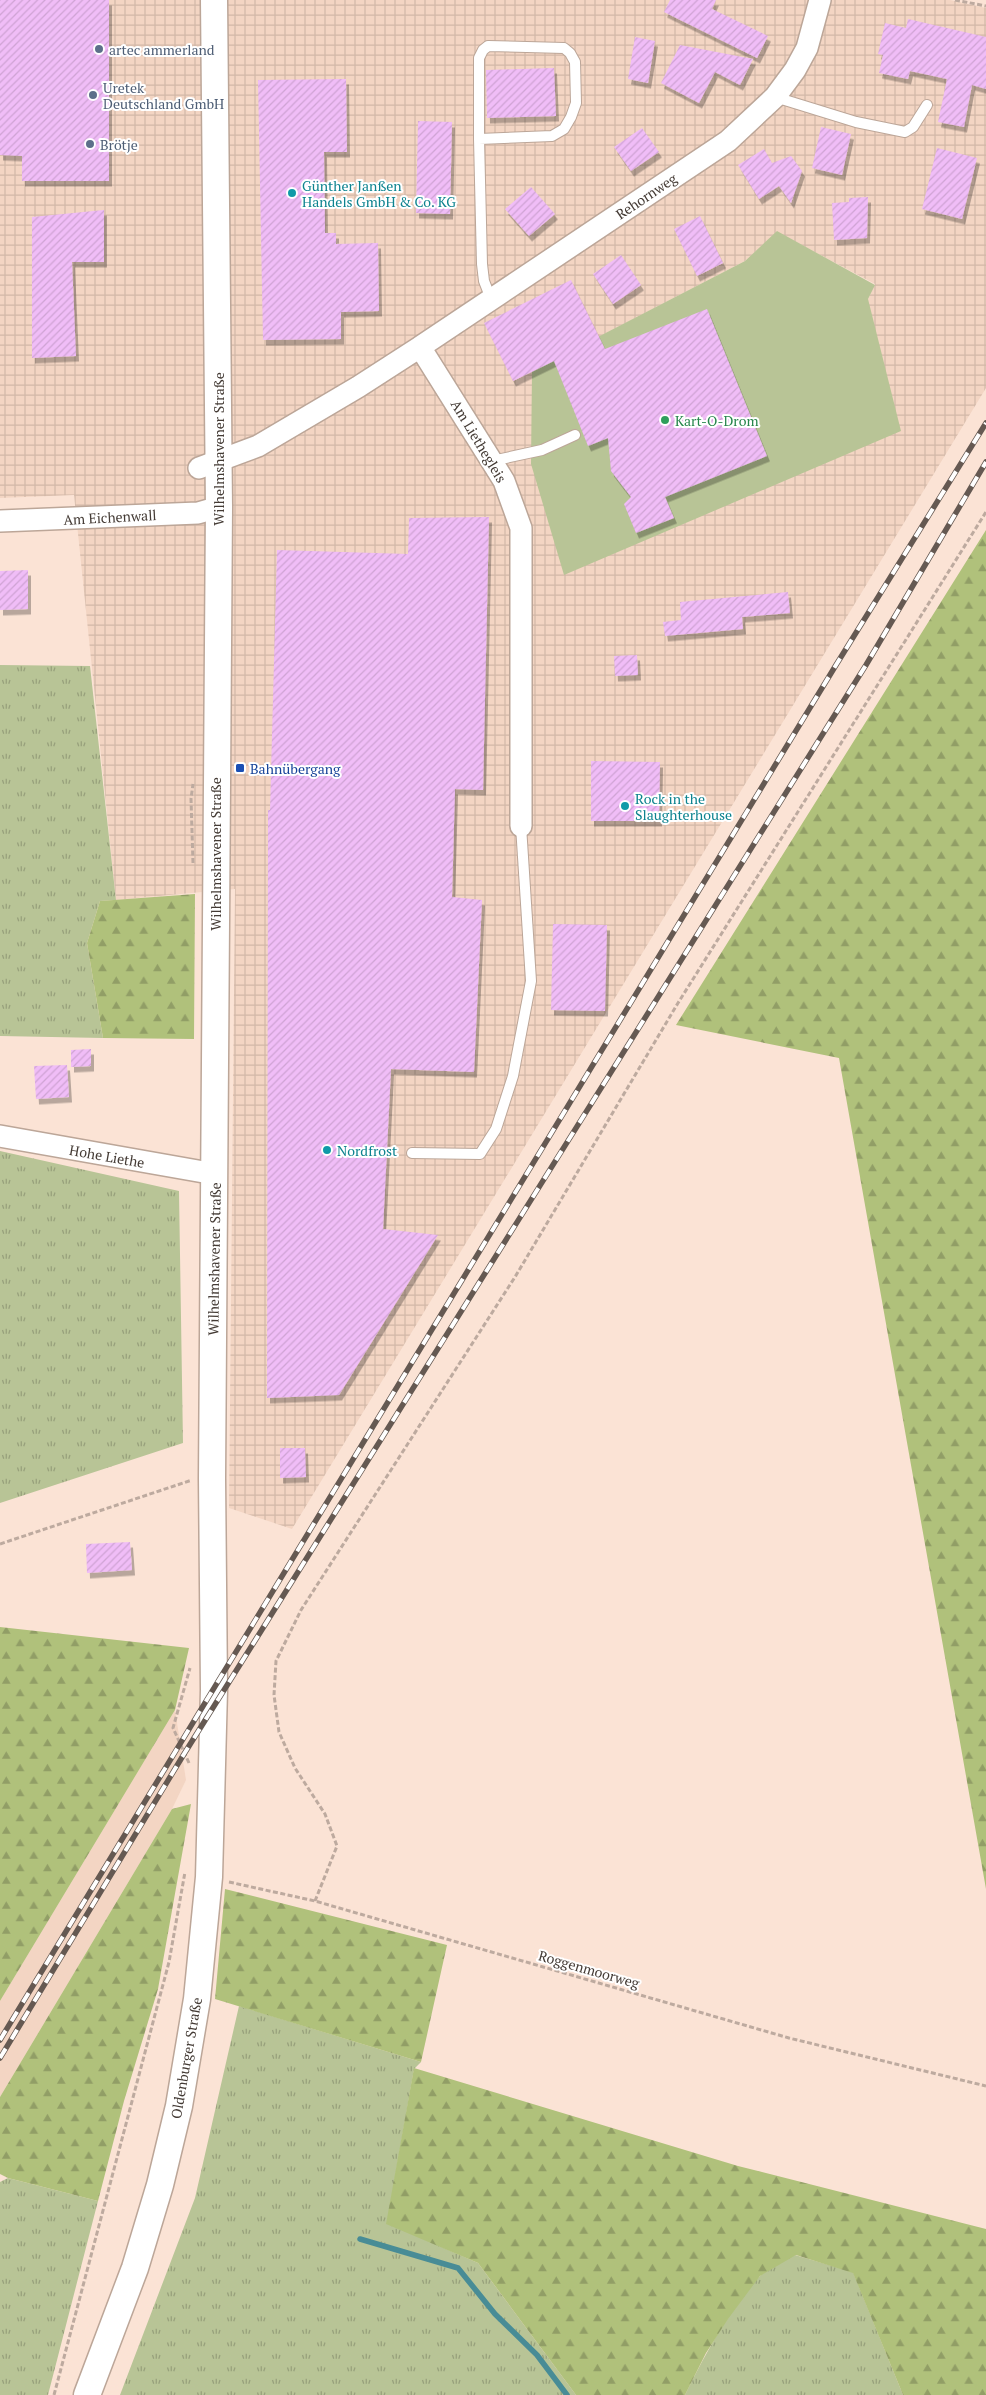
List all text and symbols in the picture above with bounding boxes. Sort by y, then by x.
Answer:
place label: artec ammerland [109,40,215,59]
marker: artec ammerland [93,43,105,55]
place label: Uretek Deutschland GmbH [103,78,224,113]
marker: Uretek Deutschland GmbH [87,89,99,101]
place label: Brötje [100,135,138,154]
marker: Brötje [84,138,96,150]
street label: Rehornweg [612,168,681,223]
place label: Günther Janßen Handels GmbH & Co. KG [302,176,456,211]
marker: Günther Janßen Handels GmbH & Co. KG [286,187,298,199]
street label: Wilhelmshavener Straße [209,372,228,526]
street label: Am Liethegleis [447,396,511,486]
place label: Kart-O-Drom [675,411,759,430]
marker: Kart-O-Drom [659,414,671,426]
street label: Am Eichenwall [63,505,157,529]
place label: Bahnübergang [250,759,341,778]
marker: Bahnübergang [234,762,246,774]
street label: Wilhelmshavener Straße [206,777,225,931]
place label: Rock in the Slaughterhouse [635,789,732,824]
marker: Rock in the Slaughterhouse [619,800,631,812]
street label: Hohe Liethe [68,1140,146,1172]
place label: Nordfrost [337,1141,398,1160]
marker: Nordfrost [321,1144,333,1156]
street label: Wilhelmshavener Straße [203,1182,225,1336]
street label: Roggenmoorweg [536,1946,642,1993]
street label: Oldenburger Straße [166,1996,206,2120]

